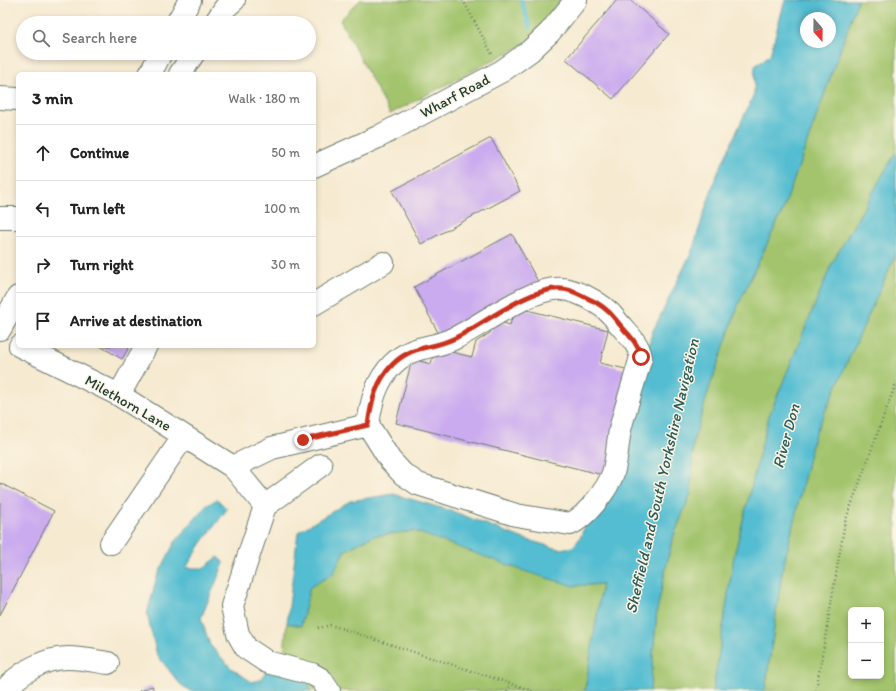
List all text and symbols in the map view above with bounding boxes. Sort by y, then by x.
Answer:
north arrow [800,12,836,48]
search box [16,16,316,60]
icon: search [30,27,52,49]
text: Search here [62,29,137,47]
street label: Wharf Road [417,70,494,122]
text: 3 min [32,88,73,108]
text: Walk · 180 m [228,91,300,106]
icon: ahead [32,142,54,164]
text: Continue [70,144,129,162]
text: 50 m [271,145,300,160]
icon: left [32,198,54,220]
text: Turn left [70,200,125,218]
text: 100 m [264,201,300,216]
icon: right [32,254,54,276]
text: Turn right [70,256,134,274]
text: 30 m [271,257,300,272]
icon: arrive [32,310,54,332]
text: Arrive at destination [70,312,202,330]
water label: Sheffield and South Yorkshire Navigation [621,337,703,615]
route start [632,348,650,366]
street label: Milethorn Lane [82,371,174,435]
water label: River Don [768,401,804,470]
route end [294,431,312,449]
map controls [848,607,884,679]
button: + [848,607,884,643]
button: − [848,643,884,679]

